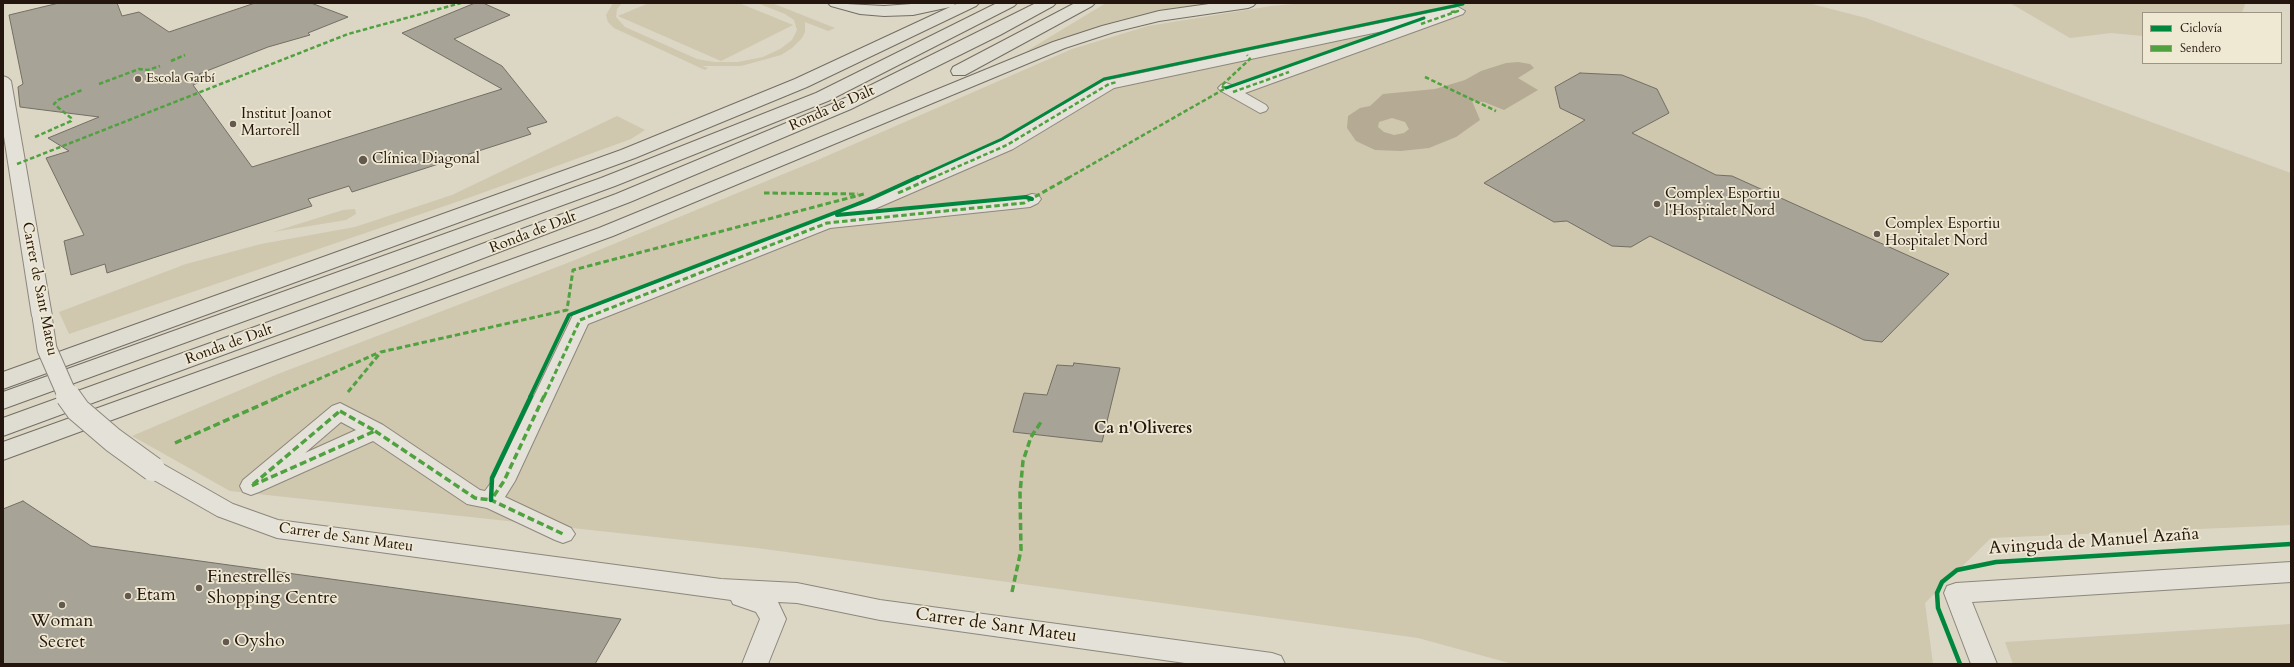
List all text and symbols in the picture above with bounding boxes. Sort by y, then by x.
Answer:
legend [2142,12,2282,64]
text: Ciclovía [2180,20,2222,36]
text: Sendero [2180,40,2221,56]
place label: Escola Garbí [146,71,215,87]
marker: Escola Garbí [133,74,143,84]
street label: Ronda de Dalt [787,82,877,136]
place label: Institut Joanot Martorell [241,106,331,141]
marker: Institut Joanot Martorell [228,119,238,129]
place label: Clínica Diagonal [372,151,480,169]
marker: Clínica Diagonal [357,154,369,166]
place label: Complex Esportiu l'Hospitalet Nord [1665,186,1780,221]
marker: Complex Esportiu l'Hospitalet Nord [1652,199,1662,209]
street label: Ronda de Dalt [487,208,579,258]
place label: Complex Esportiu Hospitalet Nord [1885,216,2000,251]
street label: Carrer de Sant Mateu [17,221,61,357]
marker: Complex Esportiu Hospitalet Nord [1872,229,1882,239]
street label: Ronda de Dalt [183,321,275,369]
district label: Ca n'Oliveres [1094,419,1192,439]
street label: Carrer de Sant Mateu [278,520,414,556]
street label: Avinguda de Manuel Azaña [1988,524,2200,560]
place label: Finestrelles Shopping Centre [207,567,338,610]
marker: Finestrelles Shopping Centre [194,583,204,593]
place label: Etam [136,585,176,607]
marker: Etam [123,591,133,601]
marker: Woman Secret [57,600,67,610]
street label: Carrer de Sant Mateu [914,604,1078,648]
place label: Woman Secret [31,611,93,654]
place label: Oysho [234,631,285,653]
marker: Oysho [221,637,231,647]

